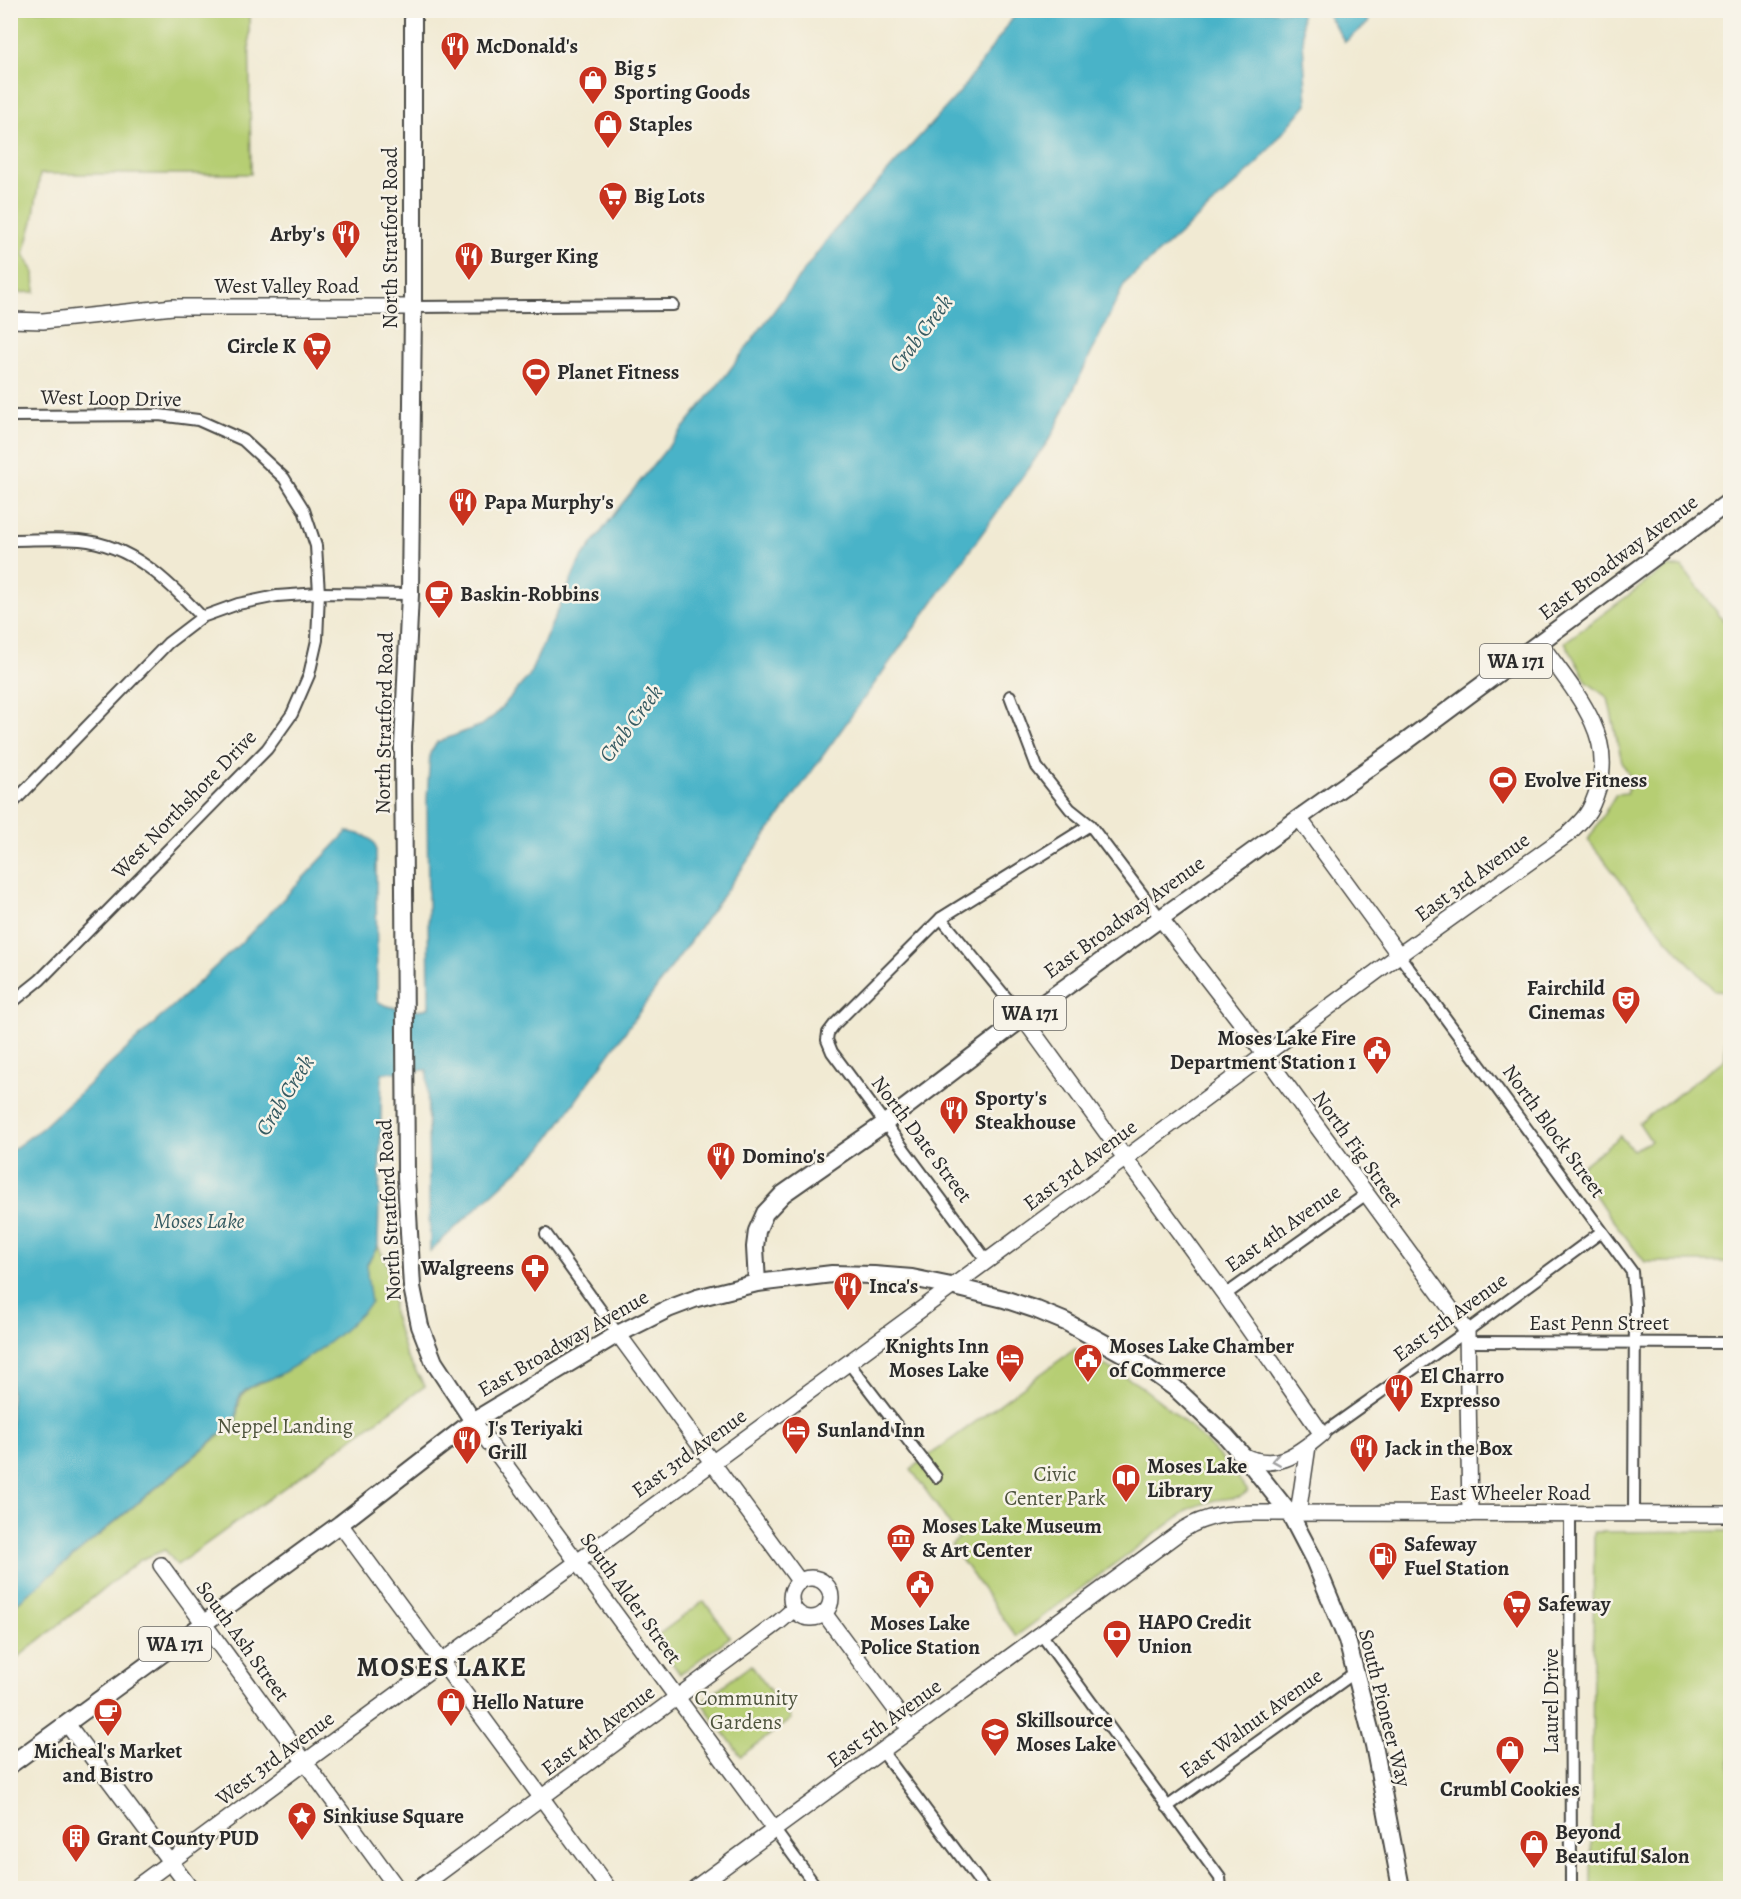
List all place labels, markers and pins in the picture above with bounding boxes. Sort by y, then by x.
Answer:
restaurant icon: McDonald's [439,30,471,72]
place label: McDonald's [476,32,578,60]
place label: Big 5 Sporting Goods [614,54,750,106]
shop icon: Big 5 Sporting Goods [577,64,609,106]
shop icon: Staples [592,108,624,150]
place label: Staples [629,110,693,138]
supermarket icon: Big Lots [597,180,629,222]
place label: Big Lots [634,182,705,210]
restaurant icon: Arby's [330,218,362,260]
place label: Arby's [269,220,325,248]
restaurant icon: Burger King [453,240,485,282]
place label: Burger King [490,242,599,270]
supermarket icon: Circle K [301,330,333,372]
place label: Circle K [227,332,296,360]
sports icon: Planet Fitness [520,356,552,398]
place label: Planet Fitness [557,358,679,386]
restaurant icon: Papa Murphy's [447,486,479,528]
place label: Papa Murphy's [484,488,614,516]
cafe icon: Baskin-Robbins [423,578,455,620]
place label: Baskin-Robbins [460,580,599,608]
sports icon: Evolve Fitness [1487,764,1519,806]
place label: Evolve Fitness [1524,766,1647,794]
place label: Fairchild Cinemas [1527,974,1606,1026]
theatre icon: Fairchild Cinemas [1610,984,1642,1026]
place label: Moses Lake Fire Department Station 1 [1170,1024,1356,1076]
public building icon: Moses Lake Fire Department Station 1 [1361,1034,1393,1076]
place label: Sporty's Steakhouse [975,1084,1076,1136]
restaurant icon: Sporty's Steakhouse [938,1094,970,1136]
restaurant icon: Domino's [705,1140,737,1182]
place label: Domino's [742,1142,825,1170]
pharmacy icon: Walgreens [519,1252,551,1294]
place label: Walgreens [420,1254,514,1282]
restaurant icon: Inca's [832,1270,864,1312]
place label: Inca's [869,1272,918,1300]
place label: Knights Inn Moses Lake [885,1332,989,1384]
place label: Moses Lake Chamber of Commerce [1109,1332,1294,1384]
hotel icon: Knights Inn Moses Lake [994,1342,1026,1384]
public building icon: Moses Lake Chamber of Commerce [1072,1342,1104,1384]
place label: El Charro Expresso [1420,1362,1504,1414]
restaurant icon: El Charro Expresso [1383,1372,1415,1414]
place label: J's Teriyaki Grill [488,1414,583,1466]
hotel icon: Sunland Inn [780,1414,812,1456]
place label: Sunland Inn [817,1416,925,1444]
restaurant icon: J's Teriyaki Grill [451,1424,483,1466]
restaurant icon: Jack in the Box [1348,1432,1380,1474]
place label: Jack in the Box [1385,1434,1513,1462]
place label: Moses Lake Library [1147,1452,1247,1504]
library icon: Moses Lake Library [1110,1462,1142,1504]
place label: Moses Lake Museum & Art Center [922,1512,1102,1564]
museum icon: Moses Lake Museum & Art Center [885,1522,917,1564]
place label: Safeway Fuel Station [1404,1530,1510,1582]
fuel station icon: Safeway Fuel Station [1367,1540,1399,1582]
public building icon: Moses Lake Police Station [904,1568,936,1610]
supermarket icon: Safeway [1501,1588,1533,1630]
place label: Safeway [1538,1590,1612,1618]
place label: HAPO Credit Union [1138,1608,1252,1660]
place label: Moses Lake Police Station [860,1609,980,1661]
bank icon: HAPO Credit Union [1101,1618,1133,1660]
shop icon: Hello Nature [435,1686,467,1728]
place label: Hello Nature [472,1688,584,1716]
cafe icon: Micheal's Market and Bistro [92,1696,124,1738]
place label: Skillsource Moses Lake [1016,1706,1116,1758]
school or university icon: Skillsource Moses Lake [979,1716,1011,1758]
shop icon: Crumbl Cookies [1494,1734,1526,1776]
place label: Micheal's Market and Bistro [34,1737,182,1789]
place label: Crumbl Cookies [1440,1775,1580,1803]
place icon: Sinkiuse Square [286,1800,318,1842]
place label: Sinkiuse Square [323,1802,464,1830]
place label: Beyond Beautiful Salon [1555,1818,1690,1870]
building icon: Grant County PUD [60,1822,92,1864]
place label: Grant County PUD [97,1824,259,1852]
shop icon: Beyond Beautiful Salon [1518,1828,1550,1870]

